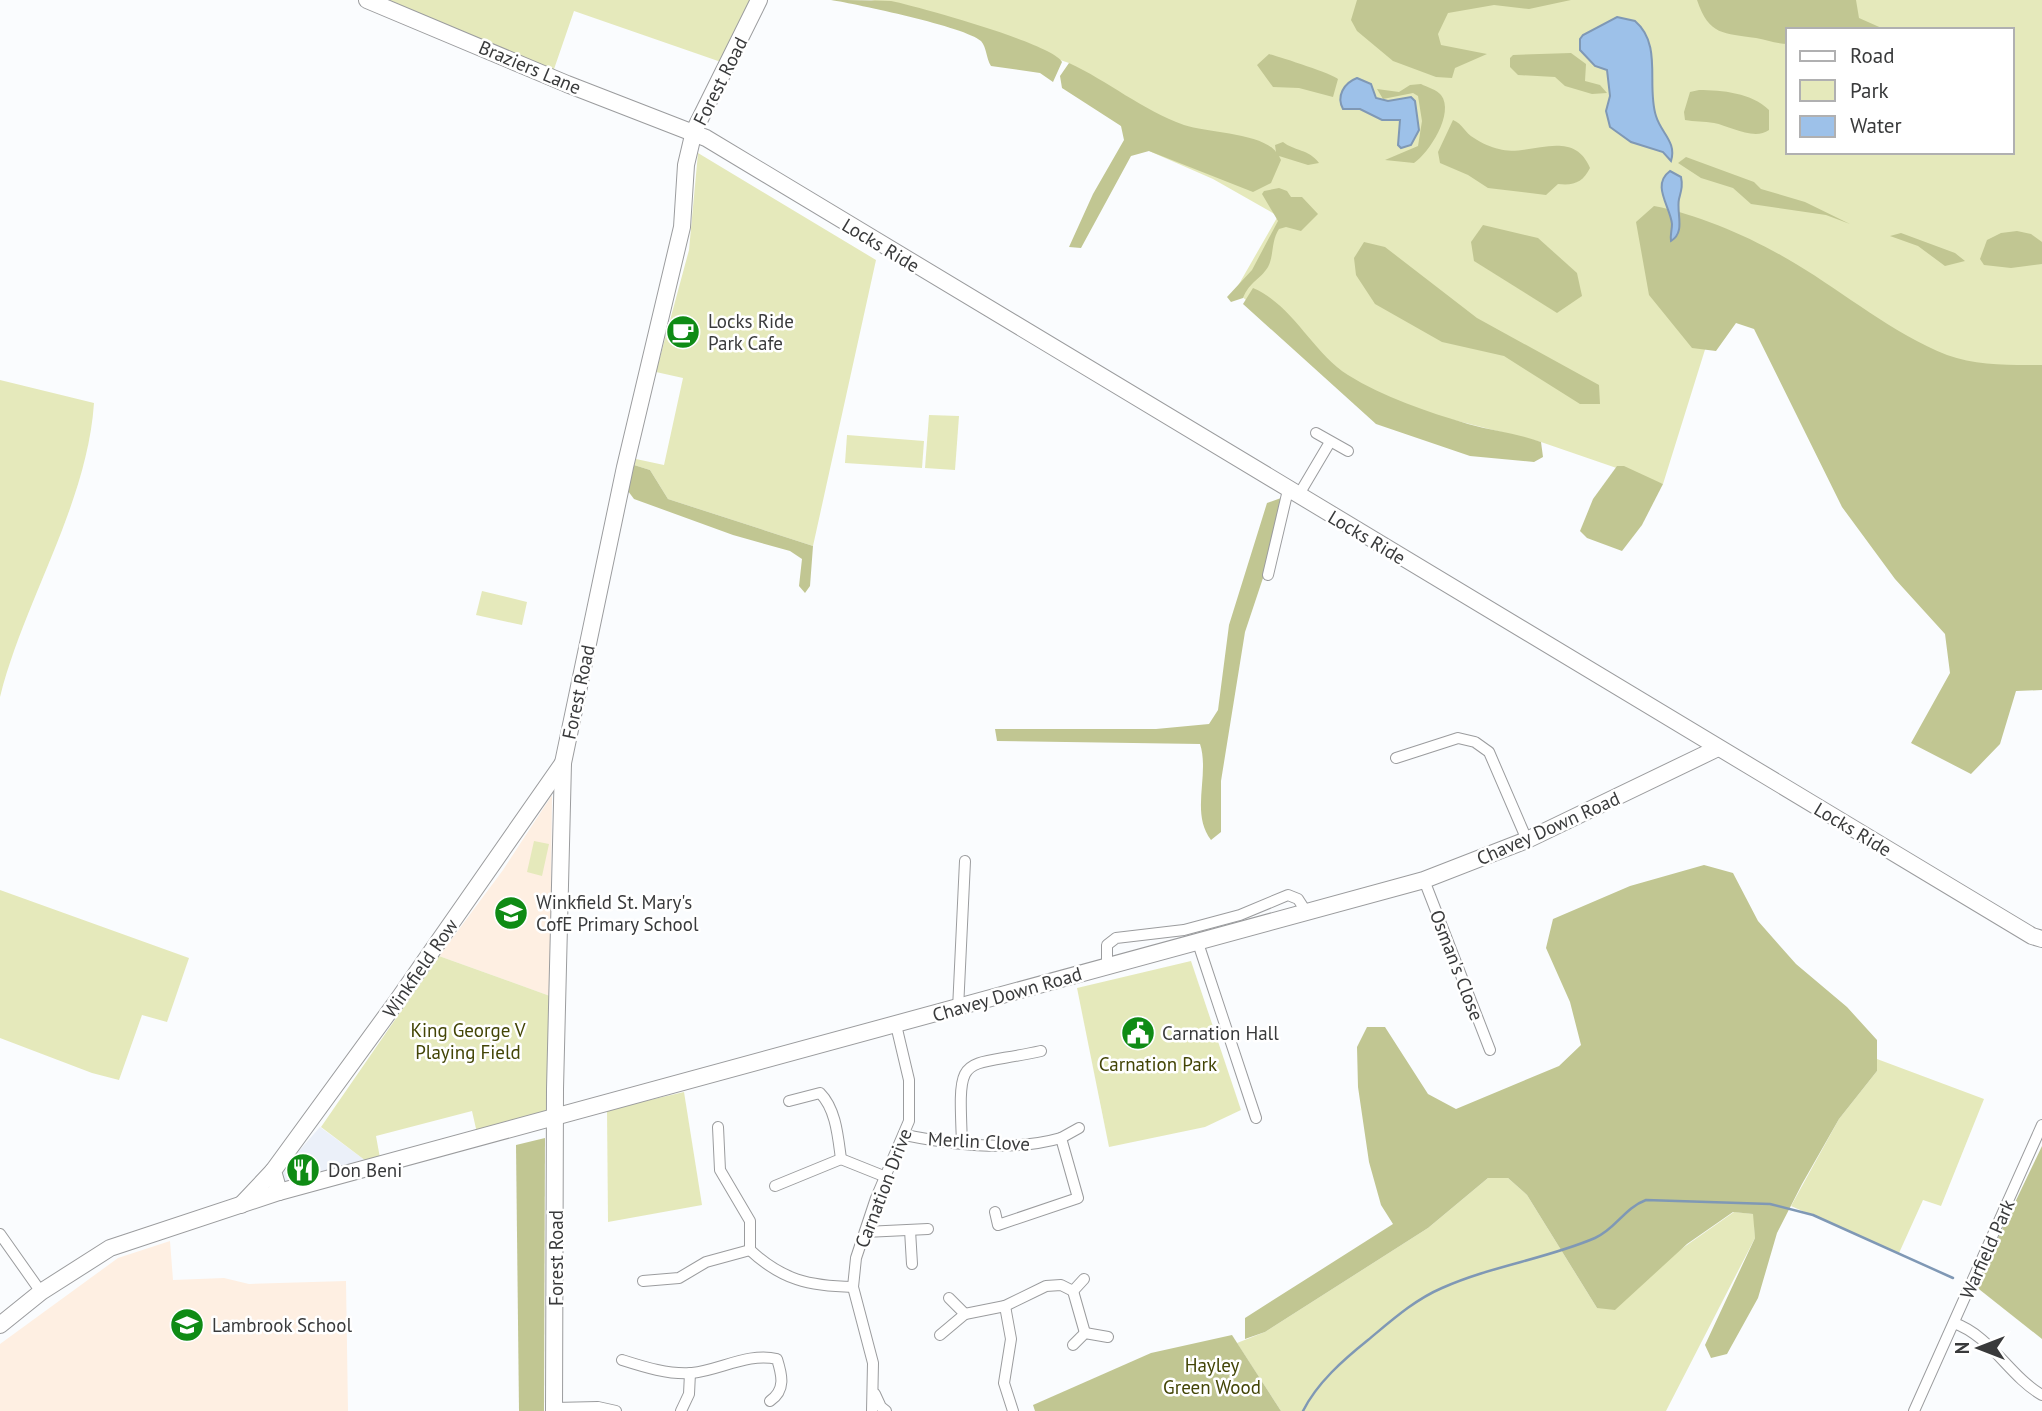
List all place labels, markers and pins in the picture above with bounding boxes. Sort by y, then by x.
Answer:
place label: Locks Ride Park Cafe [708,309,794,355]
cafe icon: Locks Ride Park Cafe [664,313,702,351]
place label: Winkfield St. Mary's CofE Primary School [536,890,699,936]
school or university icon: Winkfield St. Mary's CofE Primary School [492,894,530,932]
public building icon: Carnation Hall [1119,1014,1157,1052]
place label: Carnation Hall [1162,1021,1279,1045]
restaurant icon: Don Beni [284,1151,322,1189]
place label: Don Beni [328,1158,402,1182]
school or university icon: Lambrook School [168,1306,206,1344]
place label: Lambrook School [212,1313,352,1337]

